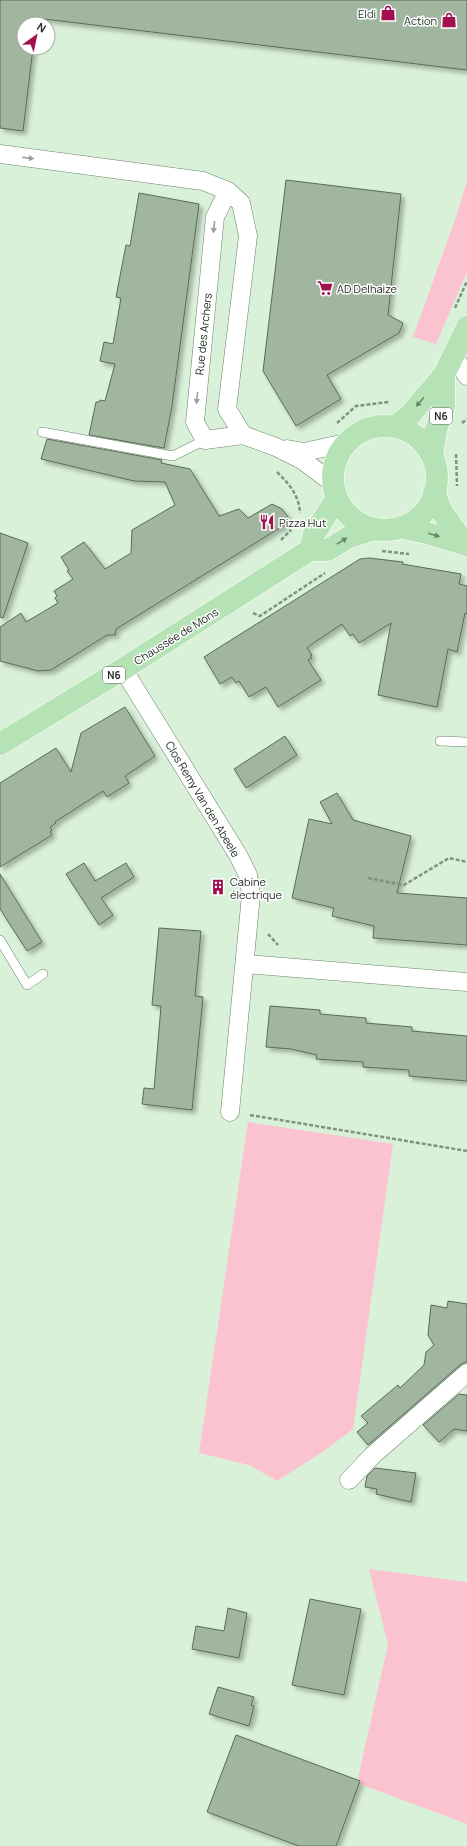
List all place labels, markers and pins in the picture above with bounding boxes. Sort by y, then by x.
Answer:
shop icon: Eldi [379,4,397,22]
place label: Eldi [358,6,376,21]
shop icon: Action [440,11,458,29]
place label: Action [404,13,437,28]
supermarket icon: AD Delhaize [316,279,334,297]
place label: AD Delhaize [337,281,398,296]
restaurant icon: Pizza Hut [258,513,276,531]
place label: Pizza Hut [279,515,326,530]
place label: Cabine électrique [230,874,283,902]
building icon: Cabine électrique [209,878,227,896]

